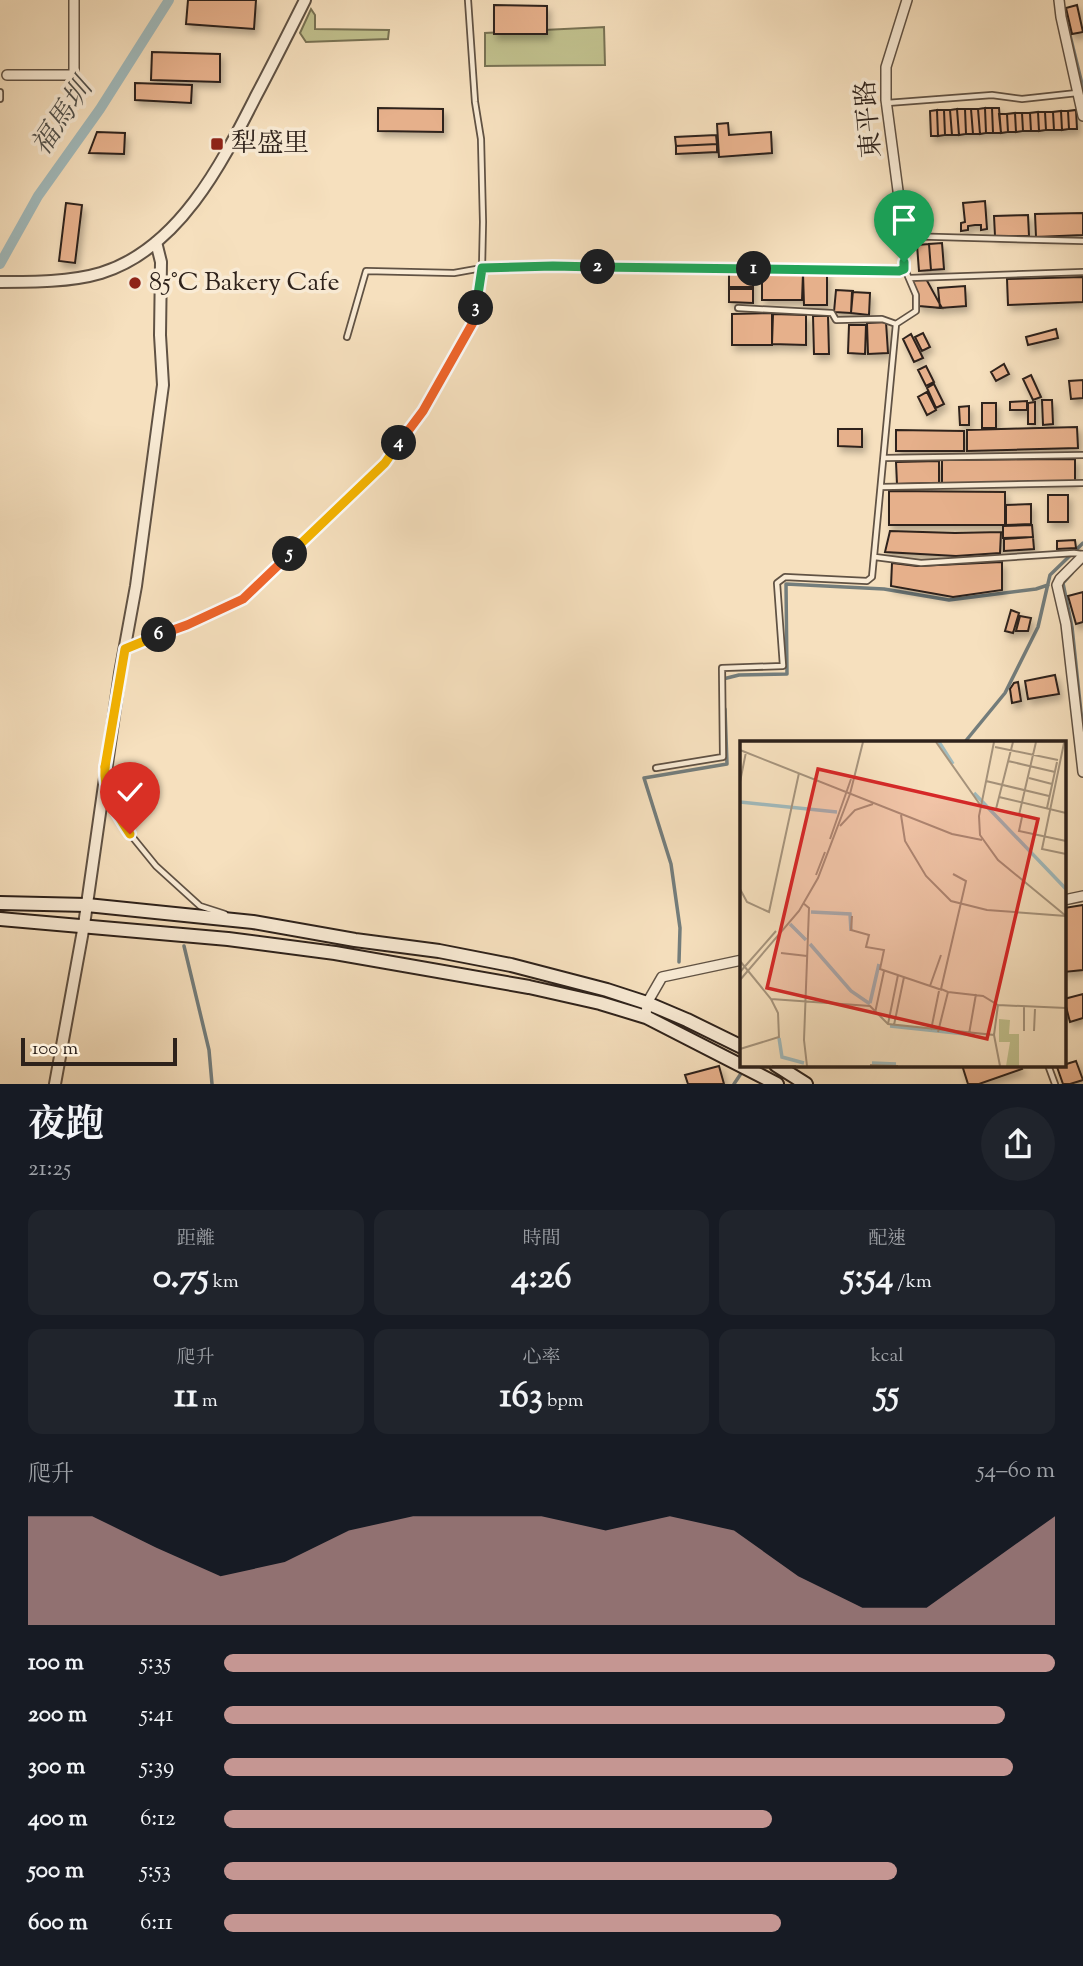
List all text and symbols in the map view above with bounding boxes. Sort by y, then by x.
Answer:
water label: 福馬圳 [23,69,105,164]
street label: 東平路 [848,79,892,159]
place label: 犁盛里 [231,126,309,163]
marker: 犁盛里 [209,136,225,152]
pin [874,190,934,262]
icon: arrive [885,201,923,239]
pin: 2 [580,250,616,284]
pin: 1 [736,252,772,286]
text: 2 [593,253,602,280]
text: 1 [750,255,757,282]
place label: 85°C Bakery Cafe [149,265,340,302]
marker: 85°C Bakery Cafe [127,275,143,291]
pin: 3 [458,290,494,326]
text: 3 [472,294,479,321]
pin: 4 [382,426,416,460]
text: 4 [394,429,403,456]
pin: 5 [272,536,308,572]
text: 5 [286,540,293,567]
pin: 6 [142,618,176,652]
text: 6 [154,621,163,648]
inset map [740,741,1066,1066]
pin [100,762,160,834]
icon: check [111,773,149,811]
scale bar [21,1035,177,1067]
text: 100 m [32,1036,78,1063]
text: 夜跑 [28,1100,104,1154]
button: share [981,1107,1055,1181]
text: 21:25 [28,1153,71,1186]
text: 距離 [177,1226,215,1253]
text: 時間 [522,1226,561,1253]
text: 配速 [868,1226,906,1253]
text: 0.75 [153,1253,209,1304]
text: 4:26 [511,1253,572,1304]
text: 5:54 [843,1253,893,1304]
text: km [209,1269,239,1296]
text: /km [893,1269,932,1296]
text: kcal [871,1343,903,1370]
text: 爬升 [177,1345,215,1372]
text: 心率 [522,1345,561,1372]
text: 55 [875,1370,899,1421]
text: 11 [174,1372,198,1423]
text: 163 [500,1372,543,1423]
text: m [198,1388,218,1415]
text: bpm [543,1388,583,1415]
text: 54–60 m [977,1455,1055,1488]
text: 爬升 [28,1459,74,1492]
text: 100 m [28,1647,84,1680]
text: 5:35 [140,1647,171,1680]
text: 200 m [28,1699,87,1732]
text: 5:41 [140,1699,173,1732]
text: 300 m [28,1751,85,1784]
text: 5:39 [140,1751,174,1784]
text: 400 m [28,1803,88,1836]
text: 6:12 [140,1803,176,1836]
text: 500 m [28,1855,84,1888]
text: 5:53 [140,1855,171,1888]
text: 600 m [28,1907,88,1940]
text: 6:11 [140,1907,173,1940]

